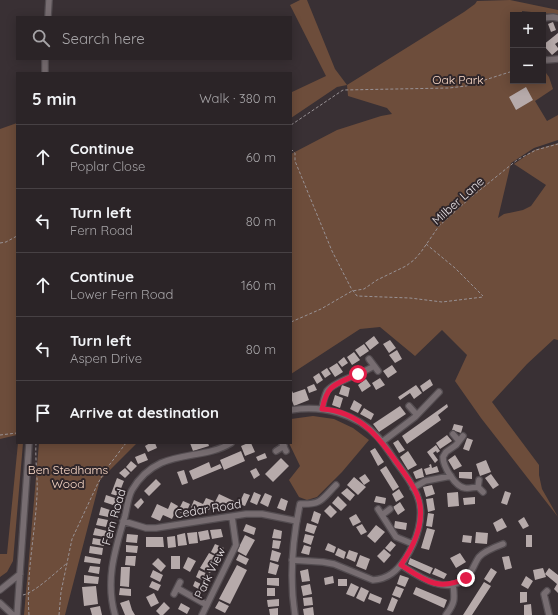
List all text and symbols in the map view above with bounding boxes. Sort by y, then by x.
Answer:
map controls [510,12,546,84]
button: + [510,12,546,48]
search box [16,16,292,60]
icon: search [30,27,52,49]
text: Search here [62,29,145,48]
button: − [510,48,546,84]
park label: Oak Park [432,72,484,87]
text: 5 min [32,88,76,109]
text: Walk · 380 m [199,90,276,106]
text: Continue [70,139,134,158]
icon: ahead [32,146,54,168]
text: 60 m [246,149,276,165]
text: Poplar Close [70,158,145,174]
street label: Milber Lane [429,173,487,228]
text: Turn left [70,203,132,222]
icon: left [32,210,54,232]
text: 80 m [246,213,276,229]
text: Fern Road [70,222,133,238]
text: Continue [70,267,134,286]
icon: ahead [32,274,54,296]
text: 160 m [241,277,276,293]
text: Lower Fern Road [70,286,173,302]
text: Turn left [70,331,132,350]
icon: left [32,338,54,360]
text: 80 m [246,341,276,357]
text: Aspen Drive [70,350,142,366]
route start [349,365,367,383]
icon: arrive [32,402,54,424]
text: Arrive at destination [70,403,219,422]
park label: Ben Stedhams Wood [28,462,108,491]
street label: Fern Road [98,487,129,547]
street label: Cedar Road [174,496,242,521]
street label: Park View [191,545,228,601]
route end [457,569,475,587]

